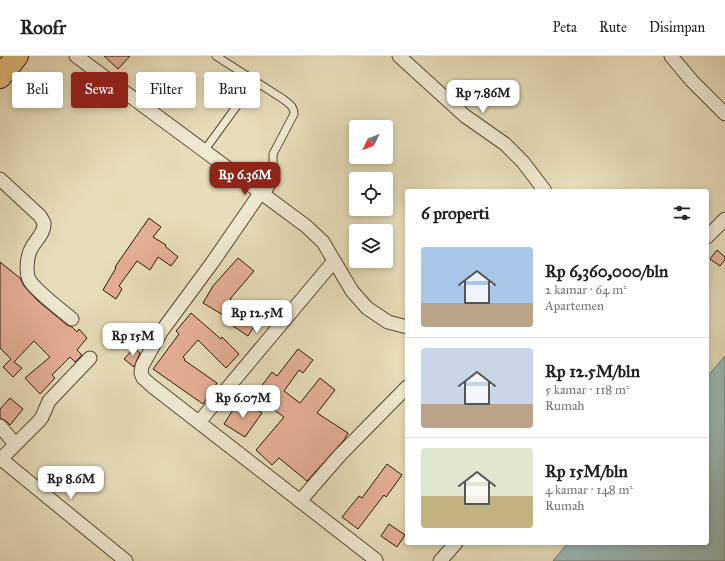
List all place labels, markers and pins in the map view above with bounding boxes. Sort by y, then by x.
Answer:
pin: Rp 7.86M [442,80,524,114]
pin: Rp 6.36M [204,162,286,196]
pin: Rp 12.5M [216,300,298,334]
pin: Rp 15M [100,323,166,357]
pin: Rp 6.07M [202,385,284,419]
pin: Rp 8.6M [34,466,108,500]

